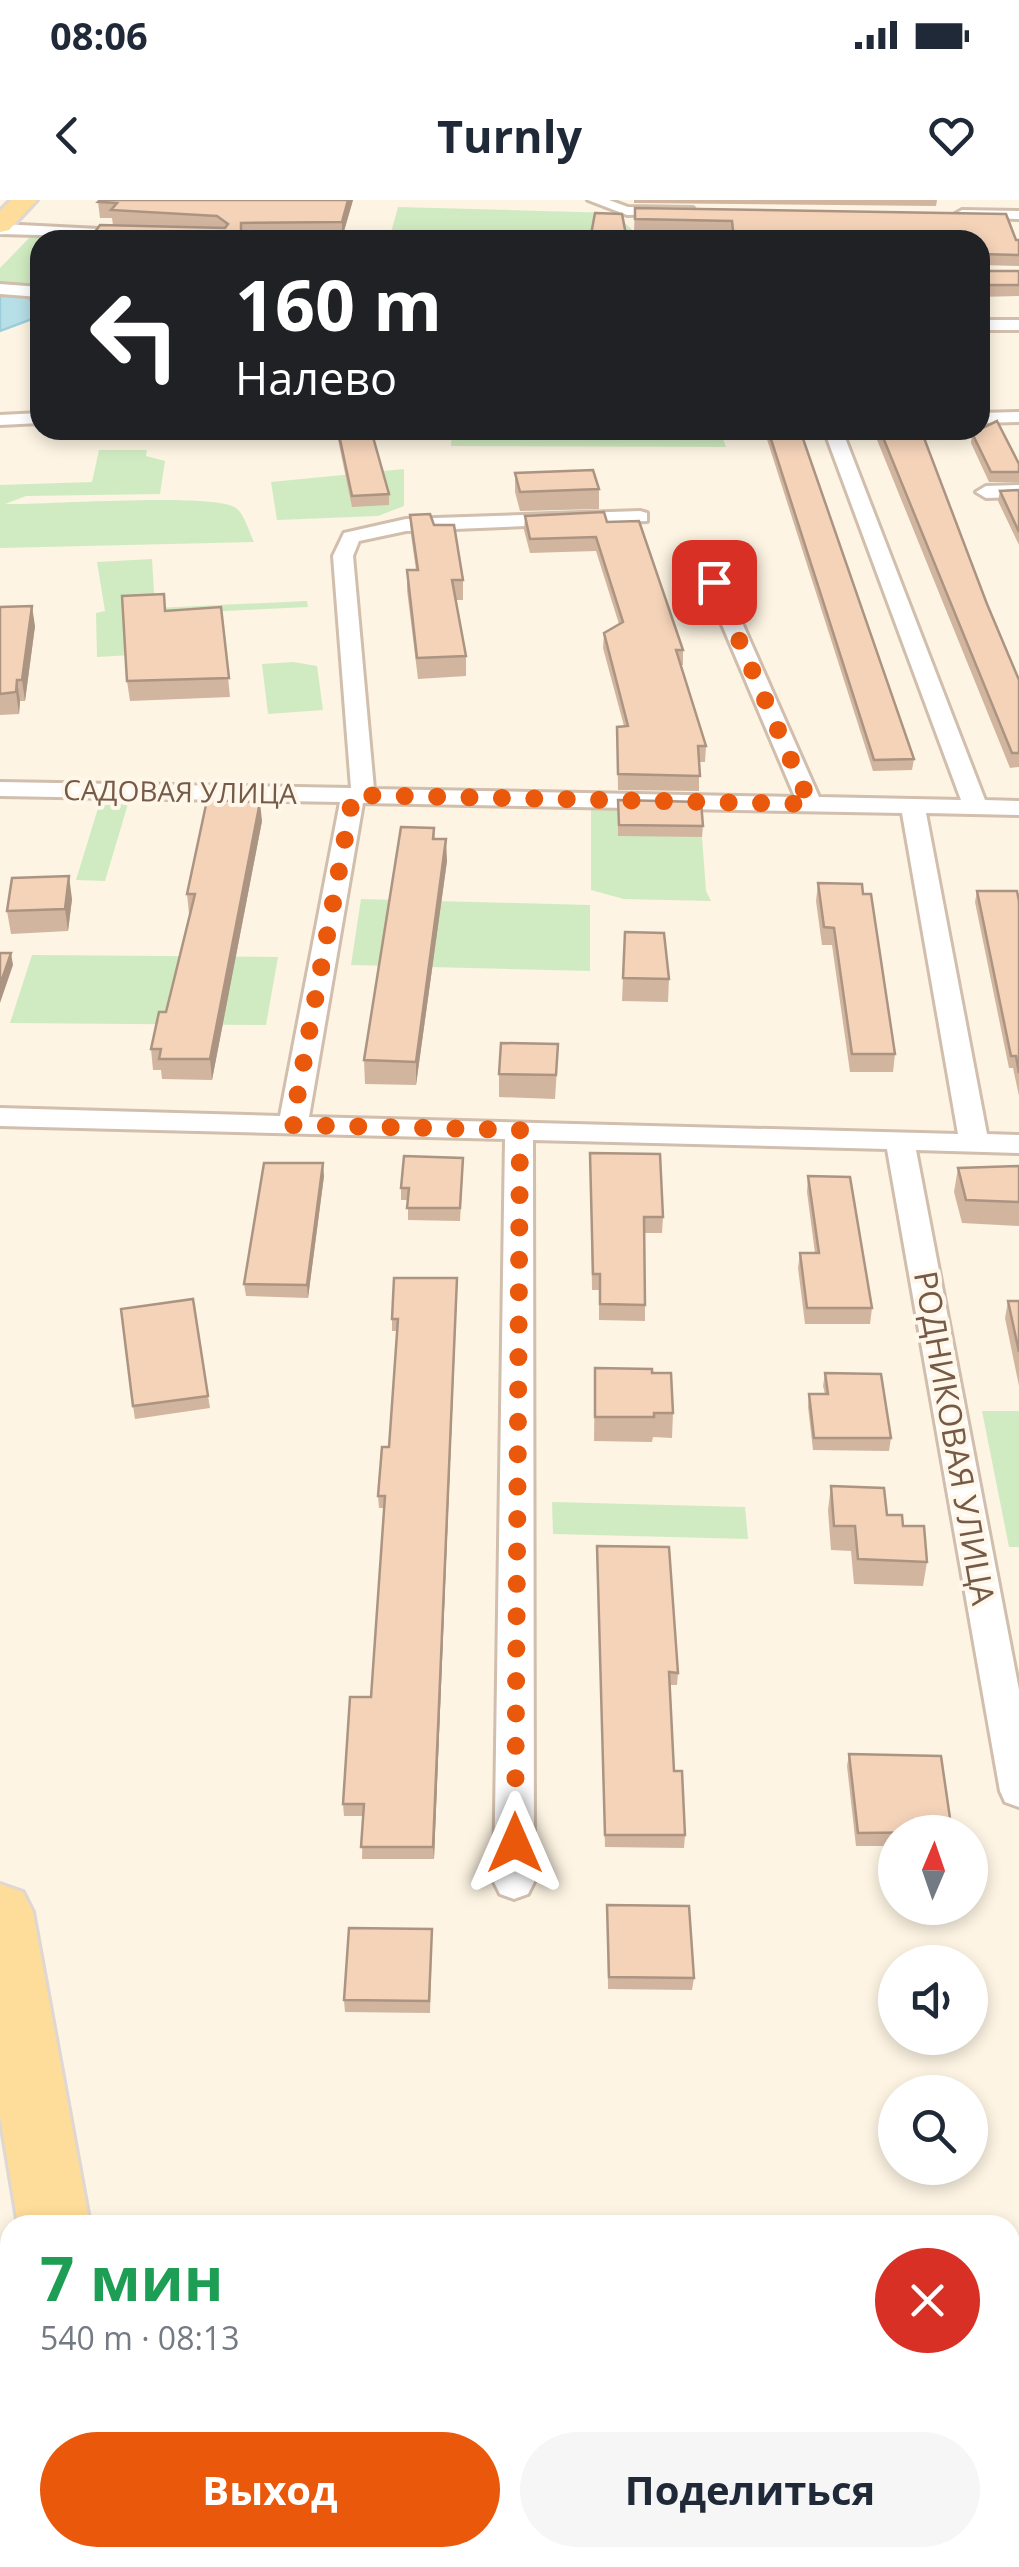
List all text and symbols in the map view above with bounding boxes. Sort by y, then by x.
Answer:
text: 08:06 [50,9,148,61]
text: Turnly [437,105,582,166]
icon: back [40,108,95,163]
icon: heart [924,108,979,163]
text: 160 m [235,256,442,352]
icon: left [70,270,200,400]
text: Налево [235,347,397,408]
pin [672,540,757,625]
icon: arrive [687,555,742,610]
street label: САДОВАЯ УЛИЦА [63,770,297,812]
street label: РОДНИКОВАЯ УЛИЦА [905,1267,1006,1609]
position arrow [463,1791,567,1895]
north arrow [878,1815,988,1925]
map controls [878,1815,988,2185]
button: sound [878,1945,988,2055]
button: search [878,2075,988,2185]
text: 7 мин [40,2237,224,2319]
button: close [875,2248,980,2353]
text: 540 m · 08:13 [40,2316,239,2359]
button: Выход [40,2432,500,2547]
button: Поделиться [520,2432,980,2547]

